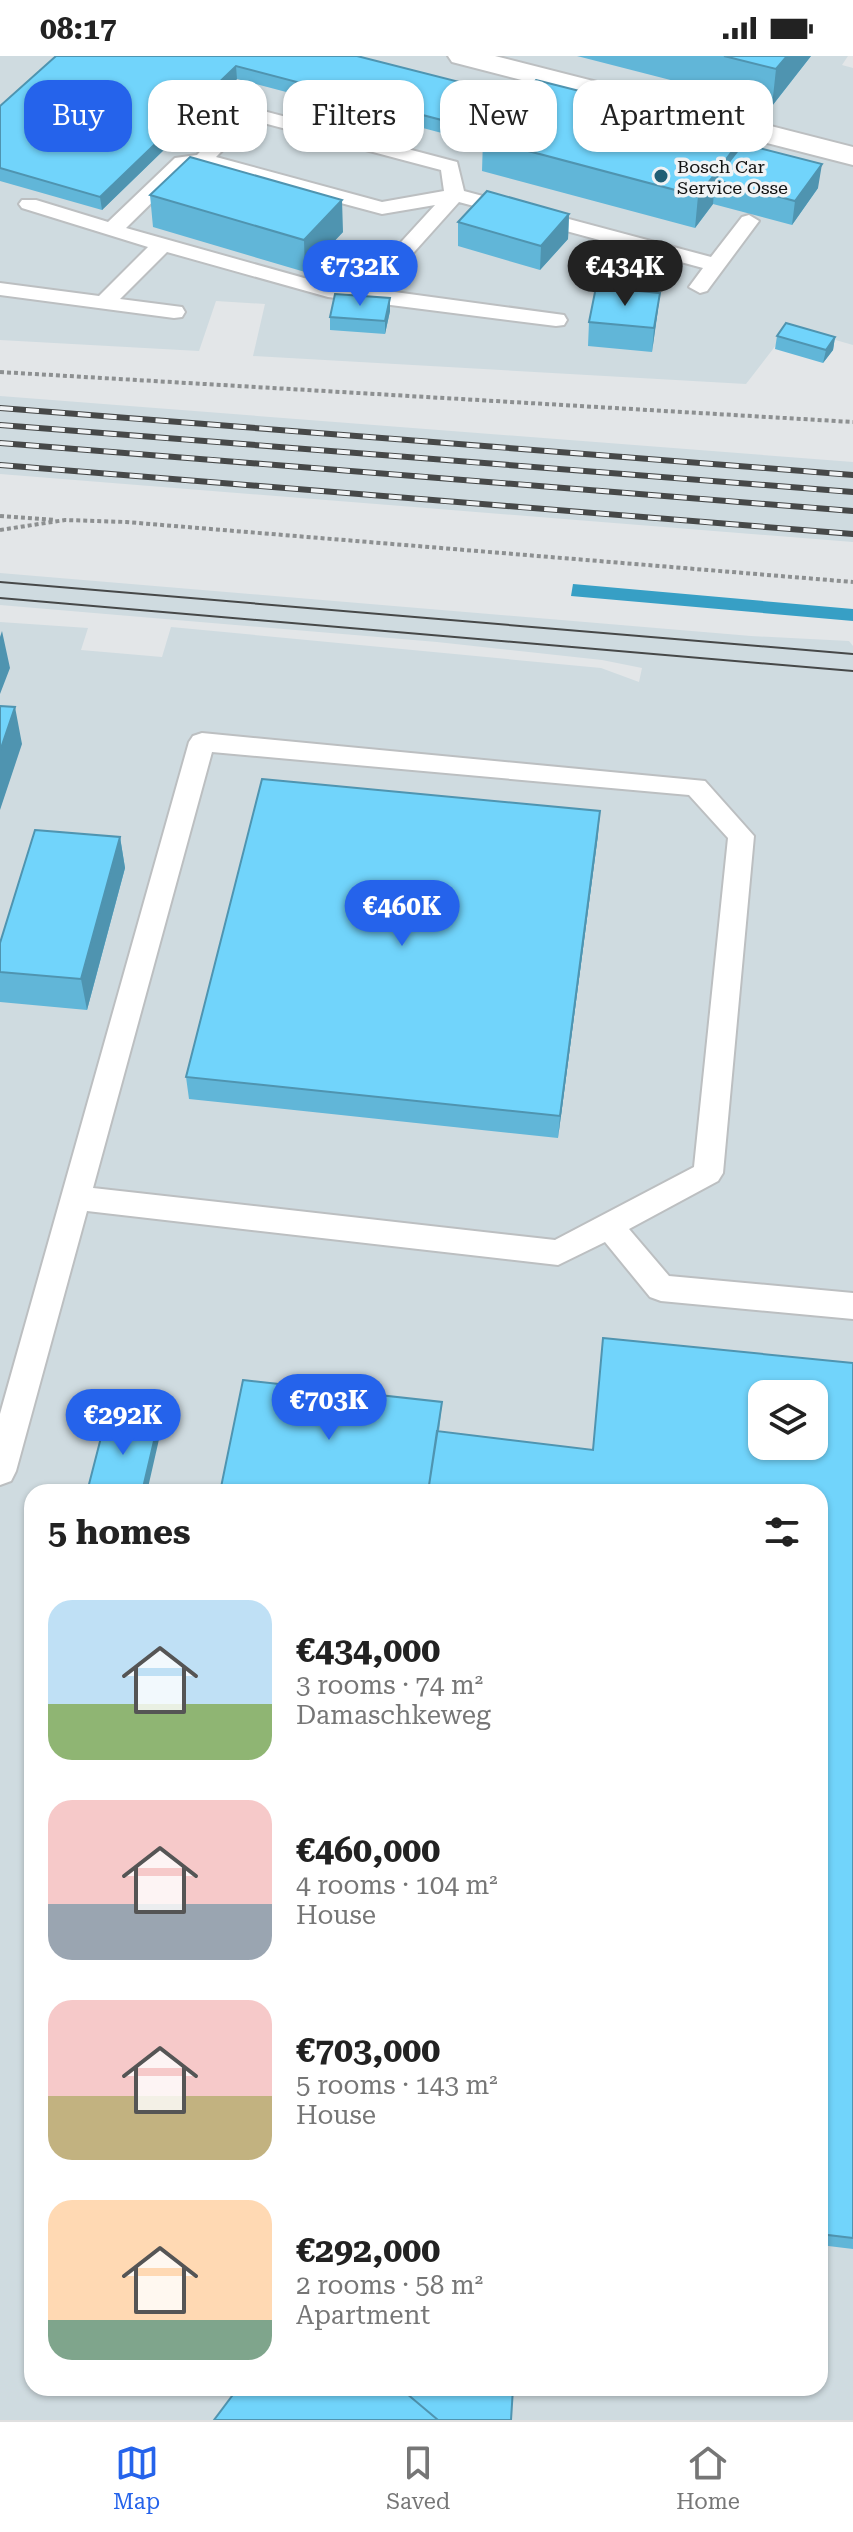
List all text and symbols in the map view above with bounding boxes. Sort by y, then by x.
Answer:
text: 08:17 [40,11,117,46]
chip: Buy [24,80,132,152]
chip: Rent [148,80,267,152]
chip: Filters [283,80,424,152]
chip: New [440,80,557,152]
chip: Apartment [573,80,773,152]
place label: Bosch Car Service Osse [677,156,788,198]
marker: Bosch Car Service Osse [652,167,670,185]
pin: €732K [304,240,416,308]
pin: €434K [569,240,681,308]
text: €732K [321,251,399,281]
text: €434K [586,251,664,281]
pin: €460K [346,880,458,948]
text: €460K [363,891,441,921]
pin: €703K [273,1374,385,1442]
map controls [748,1380,828,1460]
button: layers [748,1380,828,1460]
text: €703K [290,1385,368,1415]
pin: €292K [67,1389,179,1457]
text: €292K [84,1400,162,1430]
icon: filters [760,1510,804,1554]
text: 5 homes [48,1512,191,1552]
text: €434,000 [296,1630,440,1670]
icon: home [112,1632,208,1728]
text: 3 rooms · 74 m² [296,1670,483,1700]
text: Damaschkeweg [296,1700,491,1730]
text: €460,000 [296,1830,440,1870]
icon: home [112,1832,208,1928]
text: 4 rooms · 104 m² [296,1870,498,1900]
text: House [296,1900,376,1930]
text: €703,000 [296,2030,440,2070]
icon: home [112,2032,208,2128]
text: 5 rooms · 143 m² [296,2070,498,2100]
text: House [296,2100,376,2130]
text: €292,000 [296,2230,440,2270]
icon: home [112,2232,208,2328]
text: 2 rooms · 58 m² [296,2270,483,2300]
text: Apartment [296,2300,430,2330]
tab: Map [113,2441,160,2514]
tab: Saved [386,2441,450,2514]
tab: Home [676,2441,740,2514]

